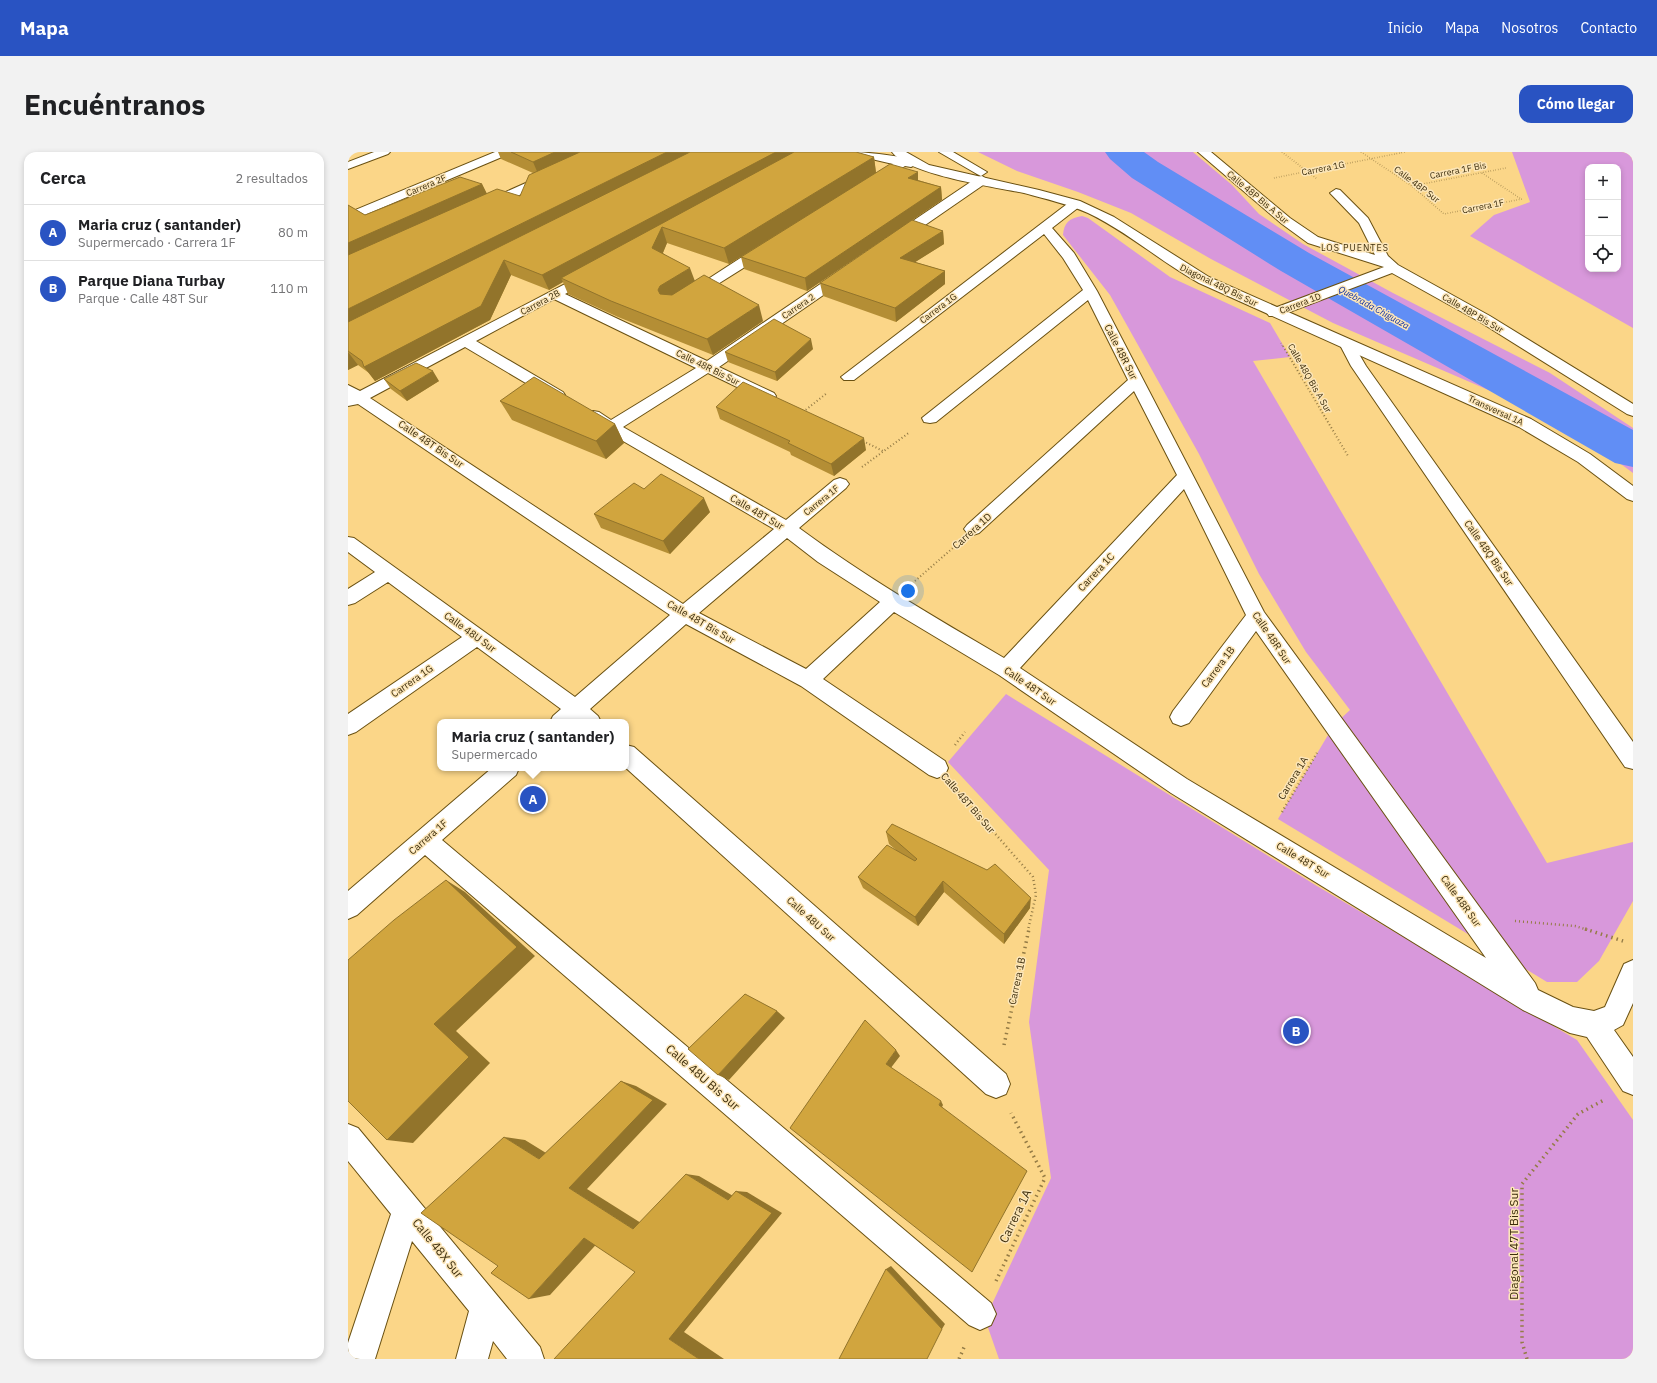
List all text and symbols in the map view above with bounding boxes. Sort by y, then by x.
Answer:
text: Mapa [20,16,69,40]
text: Inicio [1387,19,1423,37]
text: Mapa [1445,19,1479,37]
text: Nosotros [1501,19,1558,37]
text: Contacto [1580,19,1637,37]
button: Cómo llegar [1519,85,1633,123]
text: Encuéntranos [24,86,205,123]
street label: Carrera 1G [1300,158,1346,178]
street label: Carrera 1F Bis [1429,159,1487,181]
street label: Calle 48P Sur [1392,163,1443,205]
map controls [1585,164,1621,272]
button: + [1585,164,1621,200]
text: Cerca [40,167,86,189]
street label: Calle 48P Bis A Sur [1225,168,1292,226]
text: 2 resultados [235,170,308,187]
street label: Carrera 2F [404,172,448,198]
street label: Carrera 1F [1461,197,1505,215]
button: − [1585,200,1621,236]
text: Maria cruz ( santander) [78,215,241,234]
text: A [49,224,57,241]
text: 80 m [278,224,308,241]
text: Supermercado · Carrera 1F [78,234,236,251]
button: locate [1585,236,1621,272]
district label: LOS PUENTES [1321,242,1389,253]
street label: Diagonal 48Q Bis Sur [1178,261,1260,309]
text: Parque Diana Turbay [78,271,225,290]
text: B [49,280,57,297]
text: 110 m [270,280,308,297]
water label: Quebrada Chiguaza [1337,283,1411,331]
street label: Carrera 2B [518,287,562,317]
text: Parque · Calle 48T Sur [78,290,208,307]
street label: Carrera 1G [917,290,959,326]
street label: Carrera 1D [1278,290,1322,316]
street label: Carrera 2 [779,291,817,321]
street label: Calle 48P Bis Sur [1440,291,1506,335]
street label: Calle 48R Sur [1101,322,1141,382]
street label: Calle 48Q Bis A Sur [1286,342,1335,415]
street label: Calle 48R Bis Sur [674,347,742,387]
street label: Transversal 1A [1467,392,1526,428]
street label: Calle 48T Bis Sur [396,417,467,471]
street label: Carrera 1F [801,482,841,518]
street label: Calle 48T Sur [728,491,787,533]
street label: Carrera 1D [950,510,995,552]
street label: Calle 48Q Bis Sur [1461,517,1517,589]
street label: Carrera 1C [1075,550,1117,594]
your location [898,581,918,601]
street label: Calle 48T Bis Sur [665,597,738,647]
street label: Calle 48U Sur [441,609,499,655]
street label: Calle 48R Sur [1250,609,1295,667]
street label: Carrera 1B [1198,644,1238,690]
street label: Carrera 1G [388,662,436,700]
street label: Calle 48T Sur [1001,664,1059,708]
popup [437,719,629,771]
text: Maria cruz ( santander) [452,727,614,746]
text: Supermercado [452,746,537,763]
street label: Carrera 1A [1275,754,1311,802]
street label: Calle 48T Bis Sur [938,770,998,836]
pin: A [520,784,546,814]
street label: Carrera 1F [406,816,450,857]
street label: Calle 48T Sur [1274,839,1332,881]
street label: Calle 48R Sur [1438,873,1484,930]
street label: Calle 48U Sur [784,894,838,944]
street label: Carrera 1B [1006,956,1028,1006]
pin: B [1283,1016,1309,1046]
street label: Calle 48U Bis Sur [663,1041,743,1113]
street label: Carrera 1A [996,1187,1035,1245]
street label: Diagonal 47T Bis Sur [1506,1188,1521,1300]
street label: Calle 48X Sur [409,1215,467,1281]

